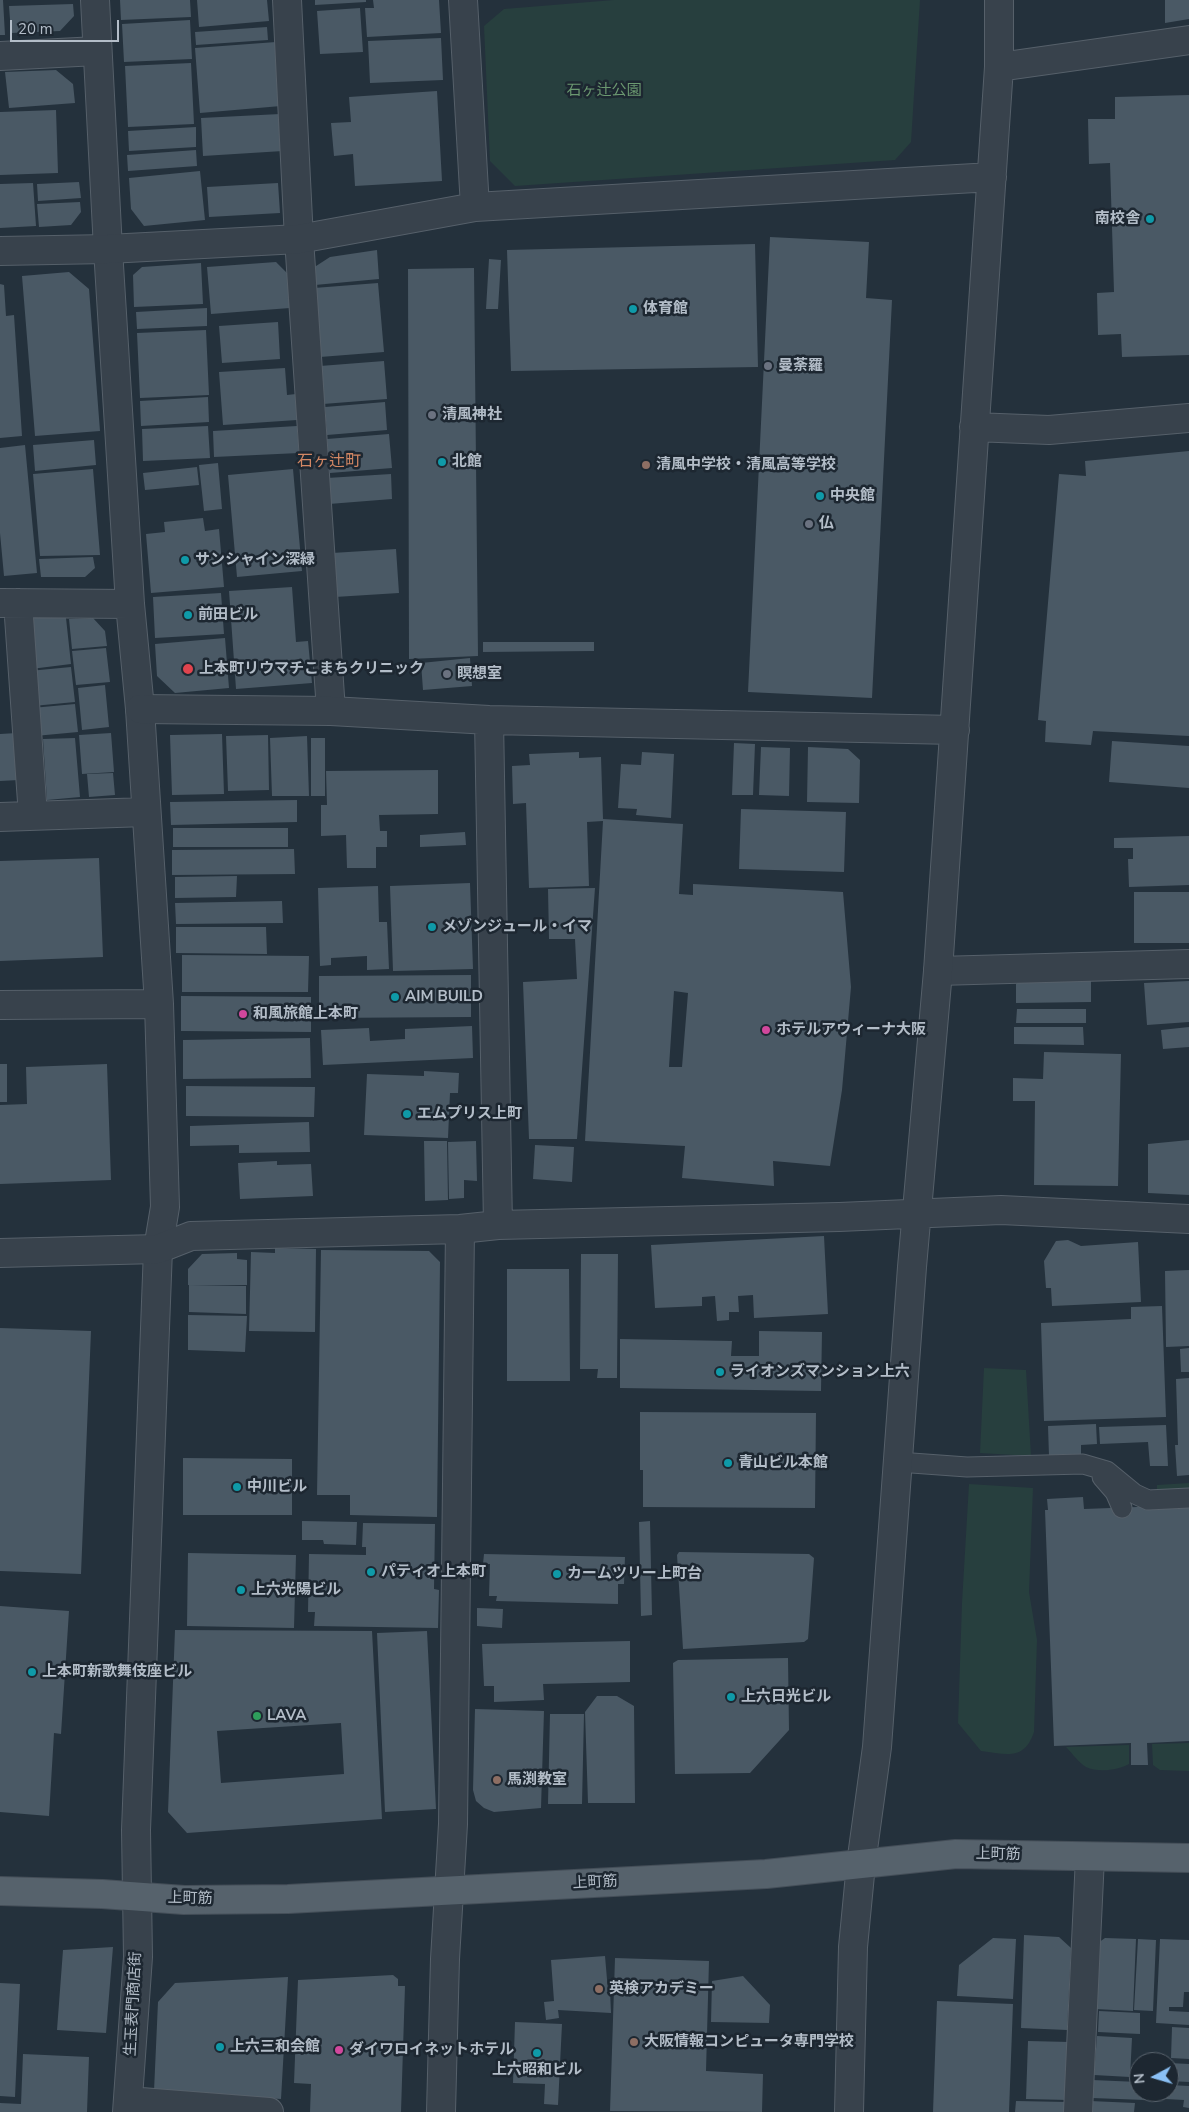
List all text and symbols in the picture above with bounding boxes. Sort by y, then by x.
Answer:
scale bar [12,10,121,42]
text: 20 m [18,19,53,39]
park label: 石ヶ辻公園 [567,82,641,100]
place label: 南校舎 [1095,210,1140,228]
marker: 南校舎 [1144,213,1156,225]
place label: 体育館 [643,300,688,318]
marker: 体育館 [627,303,639,315]
place label: 曼荼羅 [778,357,823,375]
marker: 曼荼羅 [762,360,774,372]
place label: 清風神社 [442,406,502,424]
marker: 清風神社 [426,409,438,421]
district label: 石ヶ辻町 [297,452,361,472]
place label: 北館 [452,453,482,471]
marker: 北館 [436,456,448,468]
place label: 清風中学校・清風高等学校 [656,456,836,474]
marker: 清風中学校・清風高等学校 [640,459,652,471]
place label: 中央館 [830,487,875,505]
marker: 中央館 [814,490,826,502]
place label: 仏 [819,515,834,533]
marker: 仏 [803,518,815,530]
place label: サンシャイン深緑 [195,551,315,569]
marker: サンシャイン深緑 [179,554,191,566]
place label: 前田ビル [198,606,258,624]
marker: 前田ビル [182,609,194,621]
place label: 上本町リウマチこまちクリニック [199,660,424,678]
marker: 上本町リウマチこまちクリニック [181,662,195,676]
place label: 瞑想室 [457,665,502,683]
marker: 瞑想室 [441,668,453,680]
place label: メゾンジュール・イマ [442,918,592,936]
marker: メゾンジュール・イマ [426,921,438,933]
place label: AIM BUILD [405,988,483,1006]
marker: AIM BUILD [389,991,401,1003]
place label: 和風旅館上本町 [253,1005,358,1023]
marker: 和風旅館上本町 [237,1008,249,1020]
place label: ホテルアウィーナ大阪 [776,1021,926,1039]
marker: ホテルアウィーナ大阪 [760,1024,772,1036]
place label: エムプリス上町 [417,1105,522,1123]
marker: エムプリス上町 [401,1108,413,1120]
place label: ライオンズマンション上六 [730,1363,910,1381]
marker: ライオンズマンション上六 [714,1366,726,1378]
place label: 青山ビル本館 [738,1454,828,1472]
marker: 青山ビル本館 [722,1457,734,1469]
place label: 中川ビル [247,1478,307,1496]
marker: 中川ビル [231,1481,243,1493]
place label: パティオ上本町 [381,1563,486,1581]
place label: カームツリー上町台 [567,1565,702,1583]
marker: パティオ上本町 [365,1566,377,1578]
marker: カームツリー上町台 [551,1568,563,1580]
place label: 上六光陽ビル [251,1581,341,1599]
marker: 上六光陽ビル [235,1584,247,1596]
place label: 上本町新歌舞伎座ビル [42,1663,192,1681]
marker: 上本町新歌舞伎座ビル [26,1666,38,1678]
place label: 上六日光ビル [741,1688,831,1706]
marker: 上六日光ビル [725,1691,737,1703]
place label: LAVA [267,1707,306,1725]
marker: LAVA [251,1710,263,1722]
place label: 馬渕教室 [507,1771,567,1789]
marker: 馬渕教室 [491,1774,503,1786]
street label: 上町筋 [975,1846,1021,1864]
street label: 上町筋 [572,1873,618,1893]
street label: 上町筋 [167,1890,213,1908]
street label: 生玉表門商店街 [122,1951,146,2057]
place label: 英検アカデミー [609,1980,714,1998]
marker: 英検アカデミー [593,1983,605,1995]
place label: 大阪情報コンピュータ専門学校 [644,2033,854,2051]
marker: 大阪情報コンピュータ専門学校 [628,2036,640,2048]
place label: 上六三和会館 [230,2038,320,2056]
marker: 上六三和会館 [214,2041,226,2053]
place label: ダイワロイネットホテル [349,2041,514,2059]
marker: ダイワロイネットホテル [333,2044,345,2056]
marker: 上六昭和ビル [531,2047,543,2059]
north arrow [1129,2052,1179,2102]
place label: 上六昭和ビル [492,2061,582,2079]
text: N [1130,2072,1150,2085]

